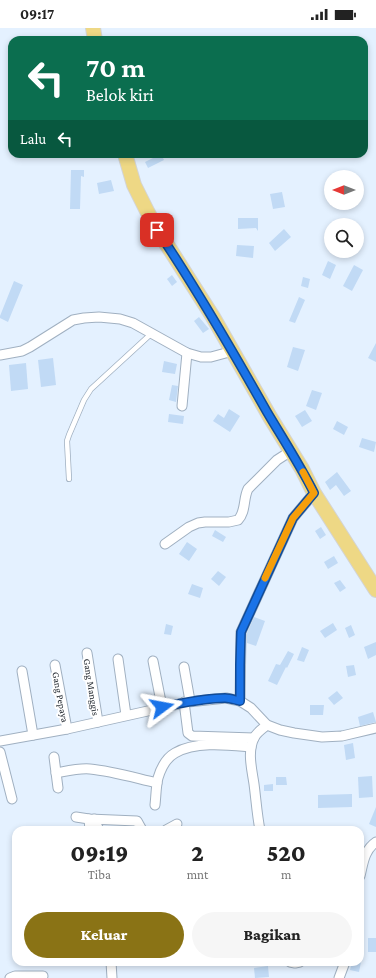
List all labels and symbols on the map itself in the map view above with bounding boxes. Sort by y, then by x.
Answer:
north arrow [324,170,364,210]
pin [140,213,174,247]
street label: Gang Manggis [82,658,101,716]
street label: Gang Pepaya [50,671,71,724]
position arrow [141,686,183,728]

